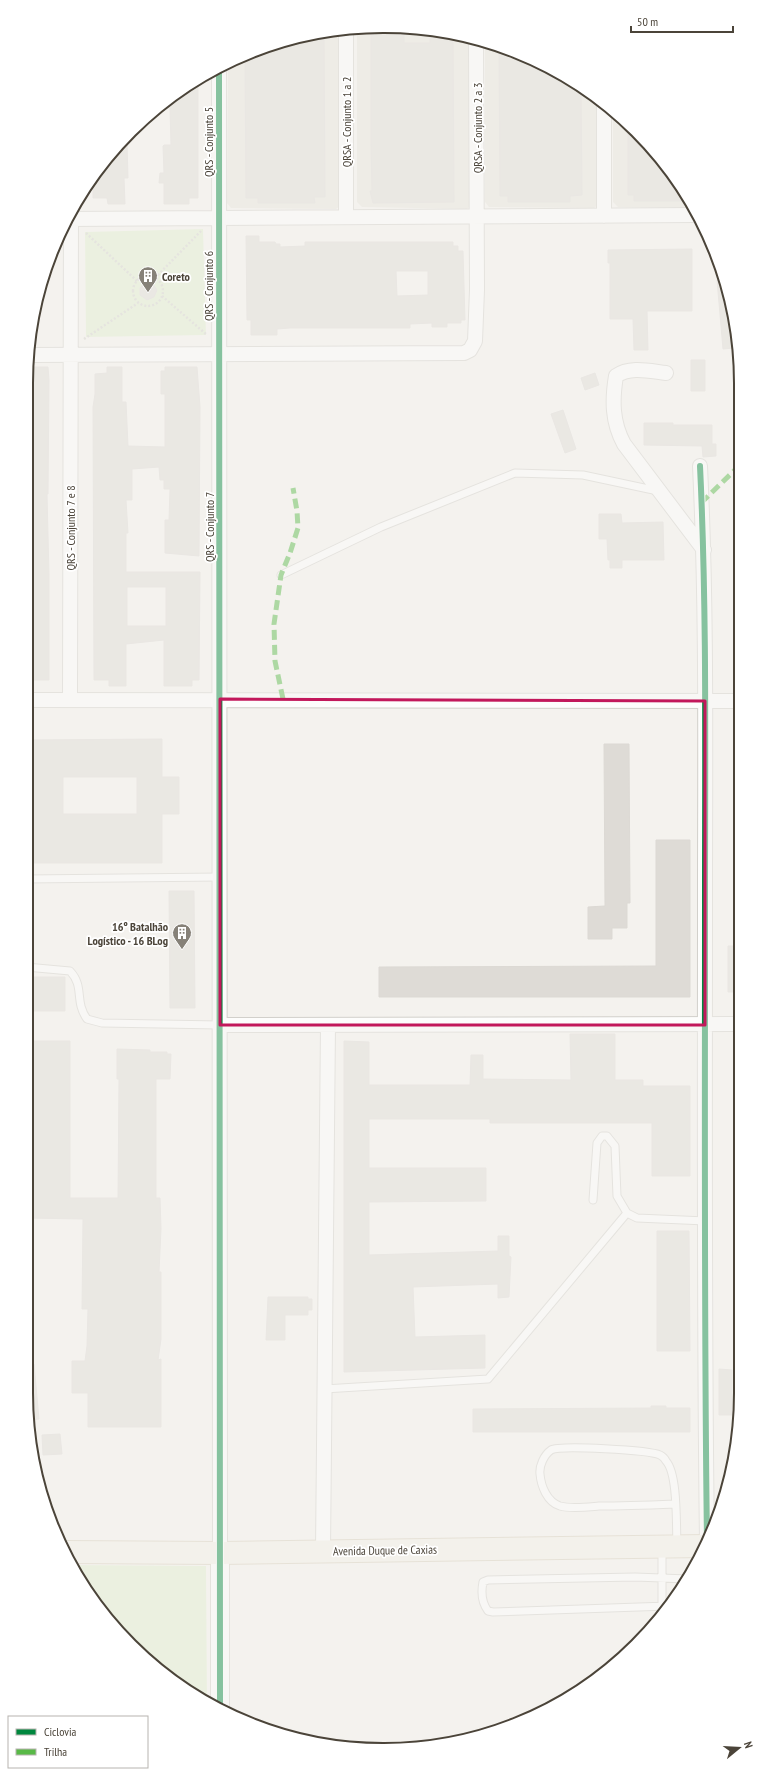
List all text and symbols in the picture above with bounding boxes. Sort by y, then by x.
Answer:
scale bar [631,8,733,34]
text: 50 m [637,14,658,29]
street label: QRSA - Conjunto 1 a 2 [339,77,354,167]
street label: QRSA - Conjunto 2 a 3 [470,83,485,173]
street label: QRS - Conjunto 5 [201,107,216,177]
street label: QRS - Conjunto 6 [201,251,216,321]
building icon: Coreto [137,265,159,293]
place label: Coreto [162,269,191,284]
street label: QRS - Conjunto 7 e 8 [63,485,78,571]
street label: QRS - Conjunto 7 [202,492,217,562]
place label: 16º Batalhão Logístico - 16 BLog [88,919,169,948]
building icon: 16º Batalhão Logístico - 16 BLog [171,922,193,950]
street label: Avenida Duque de Caxias [333,1542,437,1558]
legend [8,1716,148,1768]
text: Ciclovia [44,1724,76,1739]
north arrow [719,1728,759,1768]
text: N [741,1740,756,1750]
text: Trilha [44,1744,67,1759]

